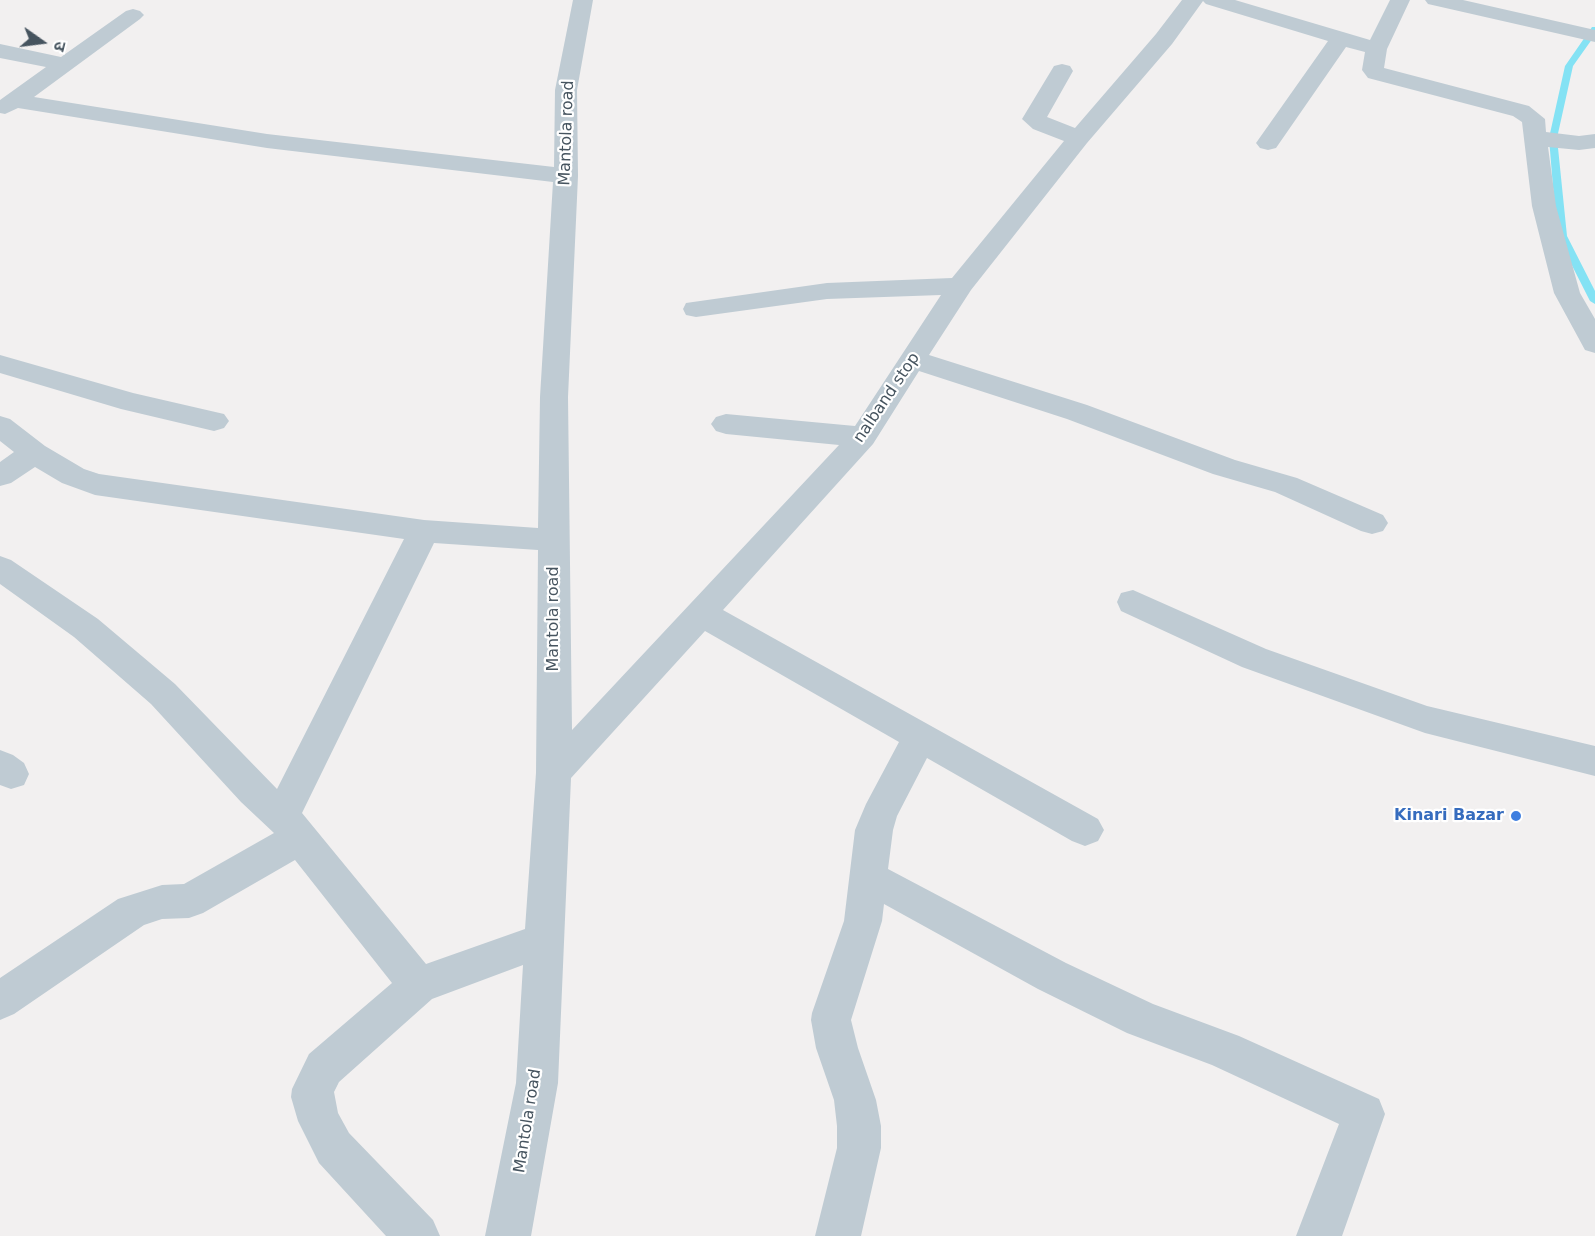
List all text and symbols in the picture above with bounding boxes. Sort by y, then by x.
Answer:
north arrow [12,12,72,72]
text: उ [50,40,70,53]
street label: Mantola road [556,80,578,186]
street label: nalband stop [850,349,924,447]
street label: Mantola road [544,566,564,672]
place label: Kinari Bazar [1394,806,1504,826]
marker: Kinari Bazar [1509,809,1523,823]
street label: Mantola road [510,1068,546,1174]

